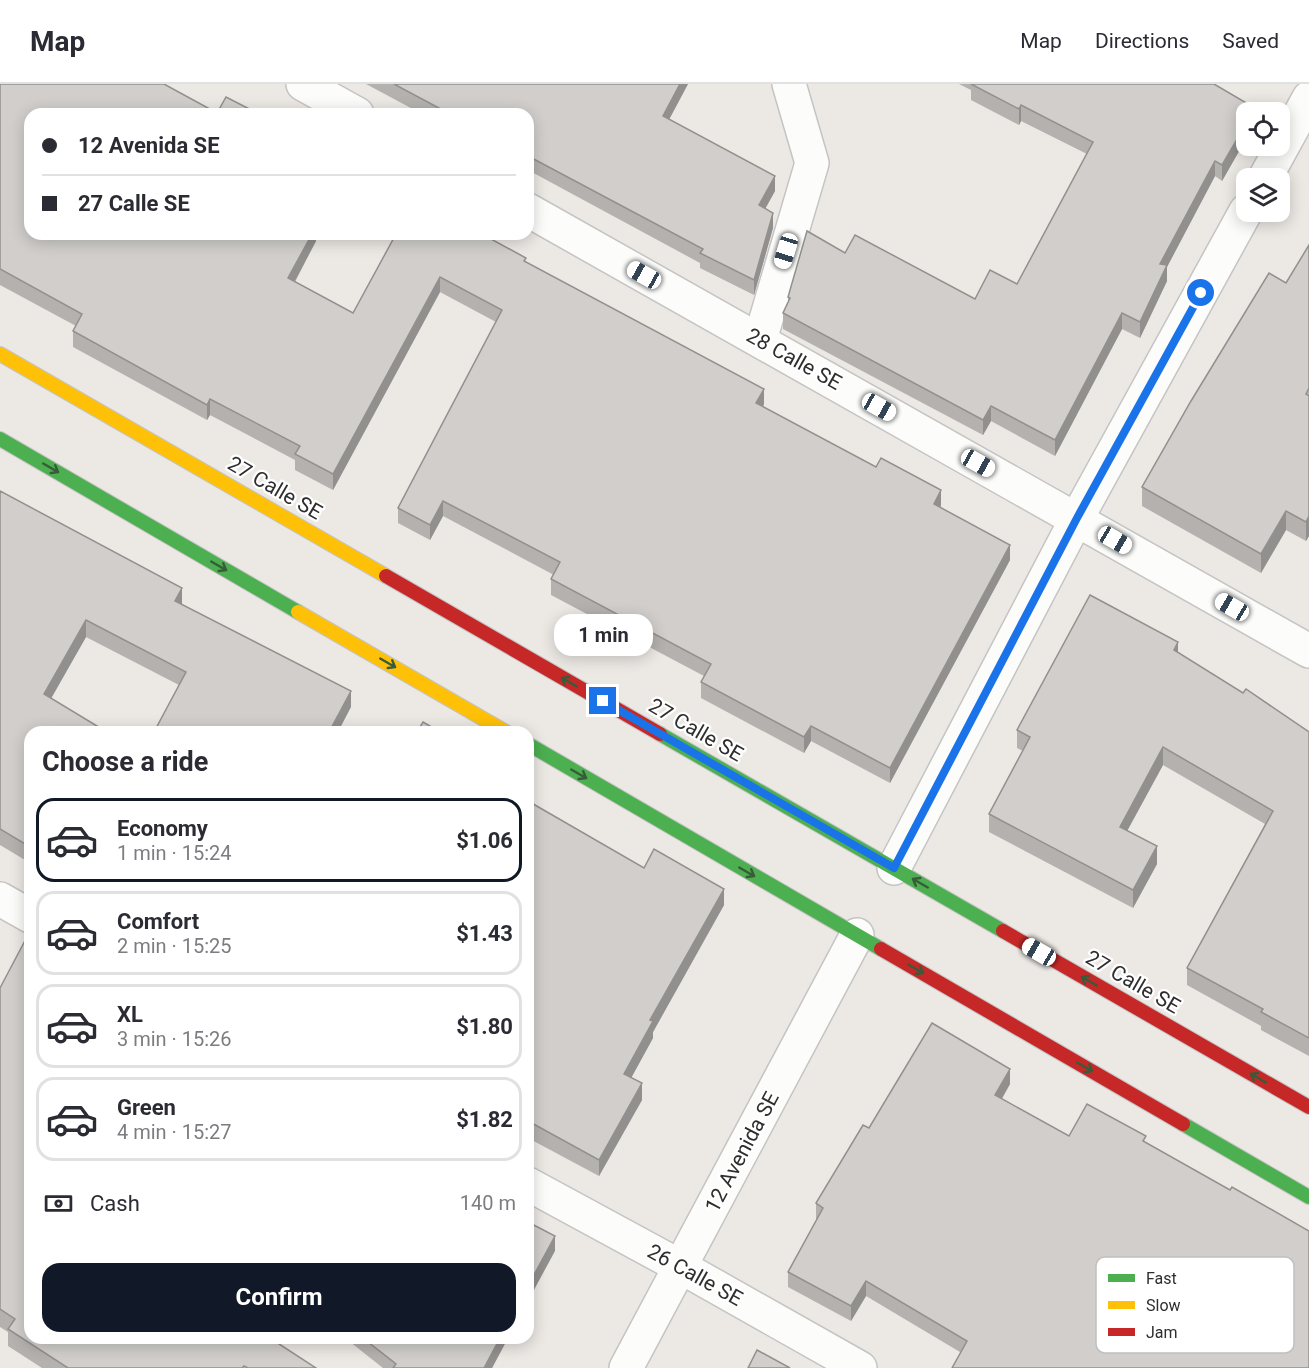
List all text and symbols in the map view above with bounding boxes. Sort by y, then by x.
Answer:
text: Map [30,25,85,58]
text: Map [1020,29,1062,53]
text: Directions [1095,29,1189,53]
text: Saved [1222,29,1279,53]
map controls [1236,102,1290,222]
button: locate [1236,102,1290,156]
text: 12 Avenida SE [78,133,220,158]
button: layers [1236,168,1290,222]
text: 27 Calle SE [78,191,190,216]
car [772,231,800,271]
car [624,258,664,292]
route start [1187,279,1214,306]
street label: 28 Calle SE [742,323,846,395]
car [859,390,899,424]
car [958,446,998,480]
street label: 27 Calle SE [224,451,326,525]
one-way arrow [42,462,59,474]
car [1095,523,1135,557]
one-way arrow [210,560,227,572]
car [1212,590,1252,624]
callout: 1 min [554,614,652,656]
text: 1 min [578,623,629,647]
one-way arrow [379,658,396,670]
one-way arrow [561,675,578,687]
route end [589,687,616,714]
street label: 27 Calle SE [645,693,747,767]
text: Choose a ride [42,746,208,778]
one-way arrow [570,768,587,780]
icon: car [45,813,99,867]
text: Economy [117,816,208,841]
text: $1.06 [456,828,513,853]
text: 1 min · 15:24 [117,841,232,865]
one-way arrow [738,866,755,878]
one-way arrow [912,877,929,889]
icon: car [45,906,99,960]
text: Comfort [117,909,199,934]
text: $1.43 [456,921,513,946]
text: 2 min · 15:25 [117,934,232,958]
car [1019,935,1059,969]
street label: 27 Calle SE [1082,945,1184,1019]
one-way arrow [907,964,924,976]
one-way arrow [1081,975,1098,987]
icon: car [45,999,99,1053]
text: XL [117,1002,143,1027]
text: $1.80 [456,1014,513,1039]
text: 3 min · 15:26 [117,1027,232,1051]
one-way arrow [1076,1061,1093,1073]
one-way arrow [1250,1072,1267,1084]
street label: 12 Avenida SE [700,1088,784,1216]
icon: car [45,1092,99,1146]
text: Green [117,1095,176,1120]
text: $1.82 [456,1107,513,1132]
text: 4 min · 15:27 [117,1120,232,1144]
icon: cash [42,1187,75,1220]
text: Cash [90,1191,140,1216]
text: 140 m [460,1191,516,1215]
street label: 26 Calle SE [643,1239,747,1311]
legend [1096,1257,1294,1353]
button: Confirm [42,1263,516,1332]
text: Fast [1146,1269,1177,1288]
text: Slow [1146,1296,1181,1315]
text: Jam [1146,1323,1178,1342]

